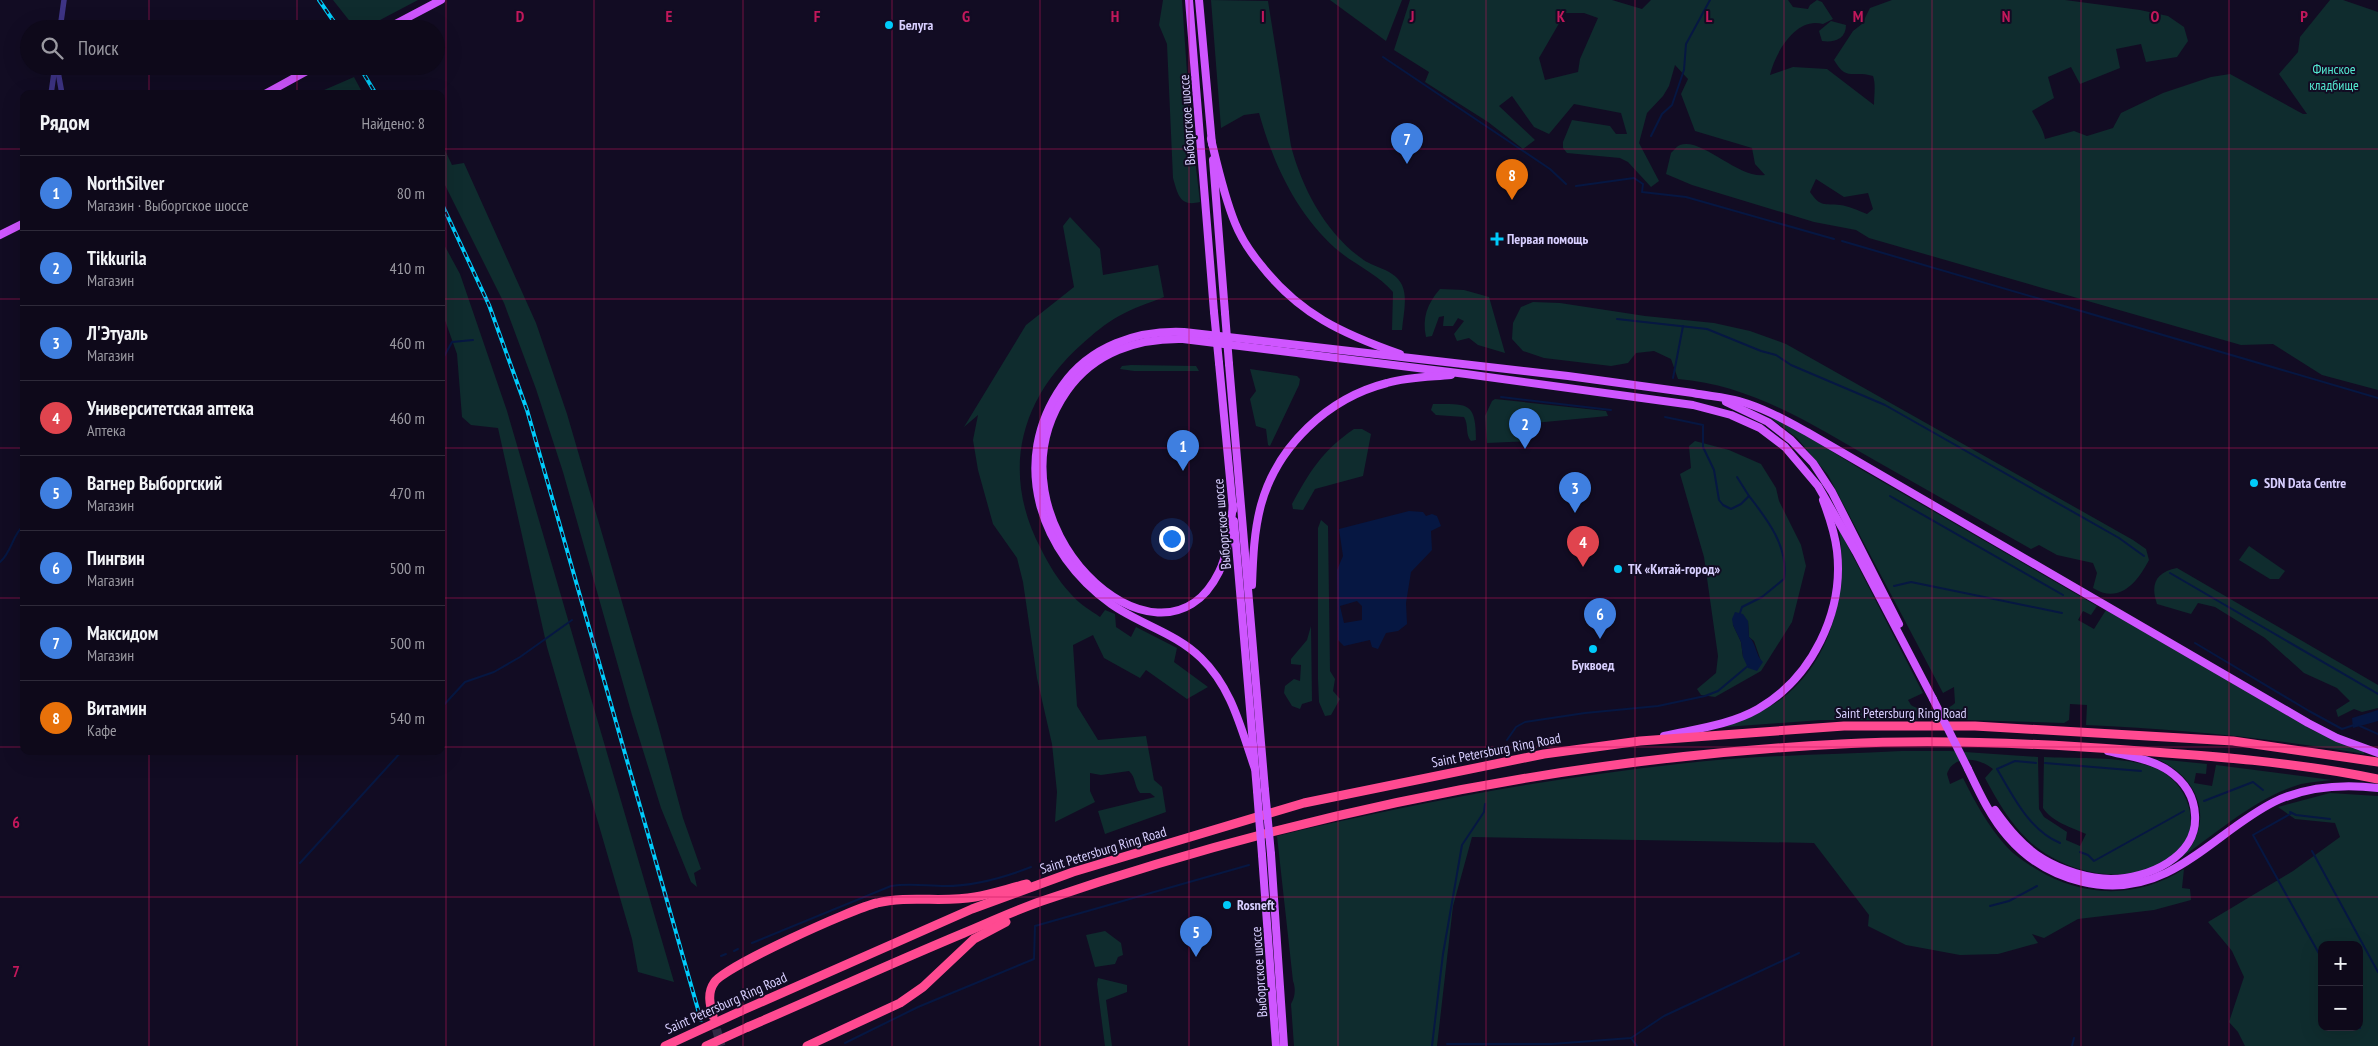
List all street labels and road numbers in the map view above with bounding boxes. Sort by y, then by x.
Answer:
street label: Выборгское шоссе [1175,74,1199,166]
street label: Выборгское шоссе [1209,478,1235,570]
street label: Saint Petersburg Ring Road [1835,704,1967,722]
street label: Saint Petersburg Ring Road [1430,729,1562,771]
street label: Saint Petersburg Ring Road [1038,822,1168,878]
street label: Выборгское шоссе [1247,926,1271,1018]
street label: Saint Petersburg Ring Road [662,968,790,1038]

